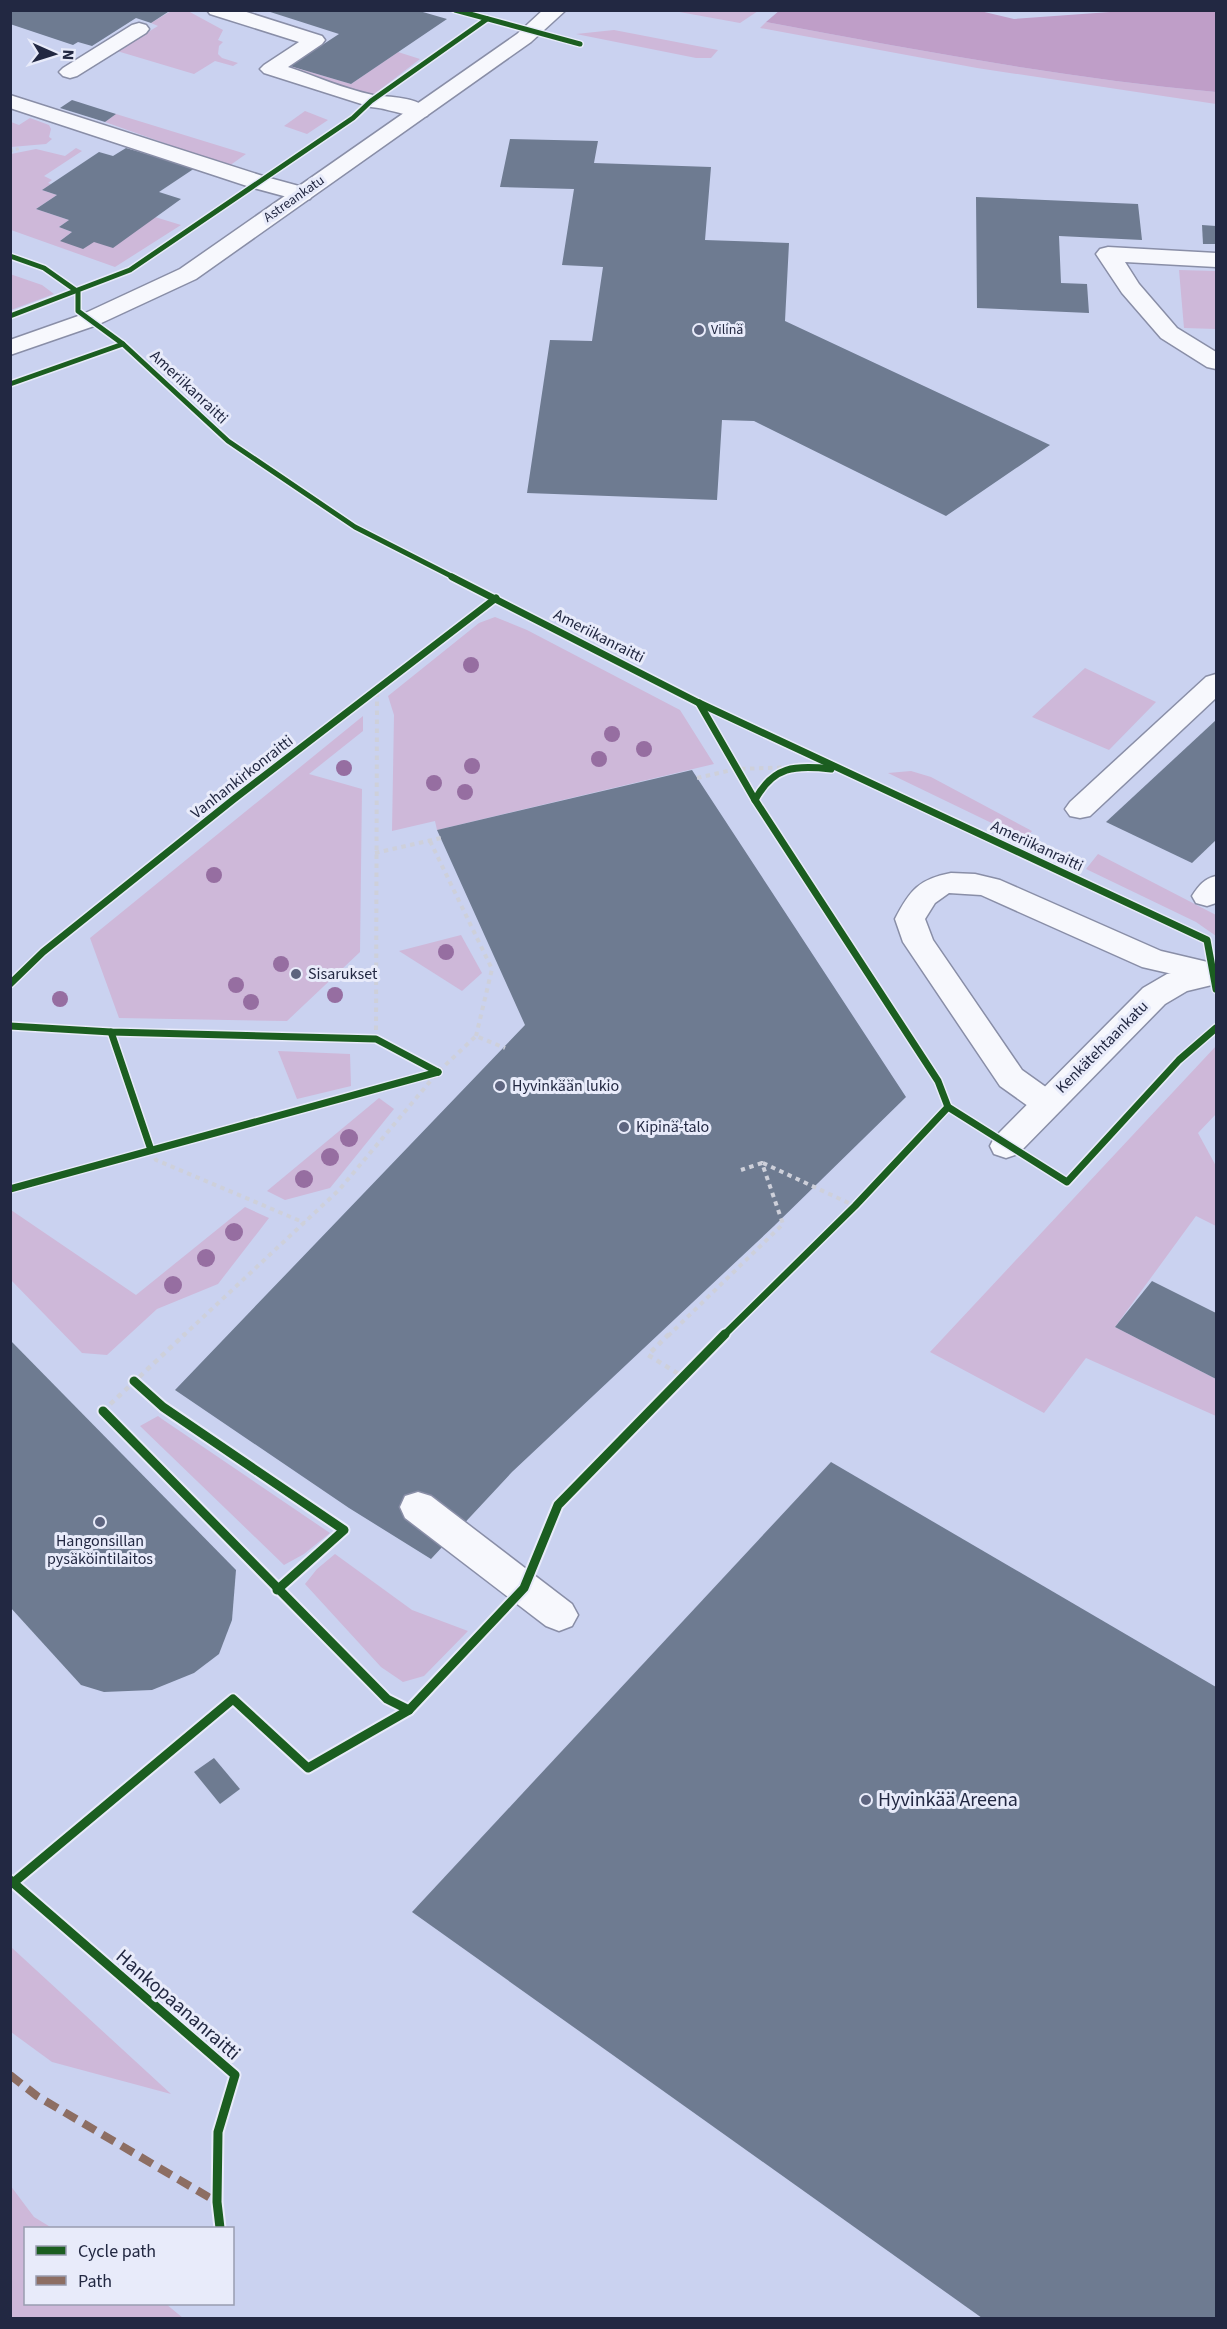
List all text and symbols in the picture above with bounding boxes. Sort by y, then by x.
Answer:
north arrow [24,24,84,84]
text: N [57,49,79,61]
street label: Astreankatu [259,171,329,227]
place label: Vilinä [711,320,743,340]
marker: Vilinä [692,323,706,337]
street label: Ameriikanraitti [145,345,233,429]
street label: Ameriikanraitti [550,604,648,668]
street label: Vanhankirkonraitti [186,730,298,824]
street label: Ameriikanraitti [987,815,1087,877]
place label: Sisarukset [308,963,378,985]
marker: Sisarukset [289,967,303,981]
street label: Kenkätehtaankatu [1051,996,1153,1098]
place label: Hyvinkään lukio [512,1075,619,1097]
marker: Hyvinkään lukio [493,1079,507,1093]
place label: Kipinä-talo [636,1116,709,1138]
marker: Kipinä-talo [617,1120,631,1134]
marker: Hangonsillan pysäköintilaitos [93,1515,107,1529]
place label: Hangonsillan pysäköintilaitos [47,1530,153,1570]
place label: Hyvinkää Areena [878,1786,1018,1814]
marker: Hyvinkää Areena [859,1793,873,1807]
street label: Hankopaananraitti [110,1943,246,2067]
legend [24,2227,234,2305]
text: Cycle path [78,2239,156,2264]
text: Path [78,2269,112,2294]

